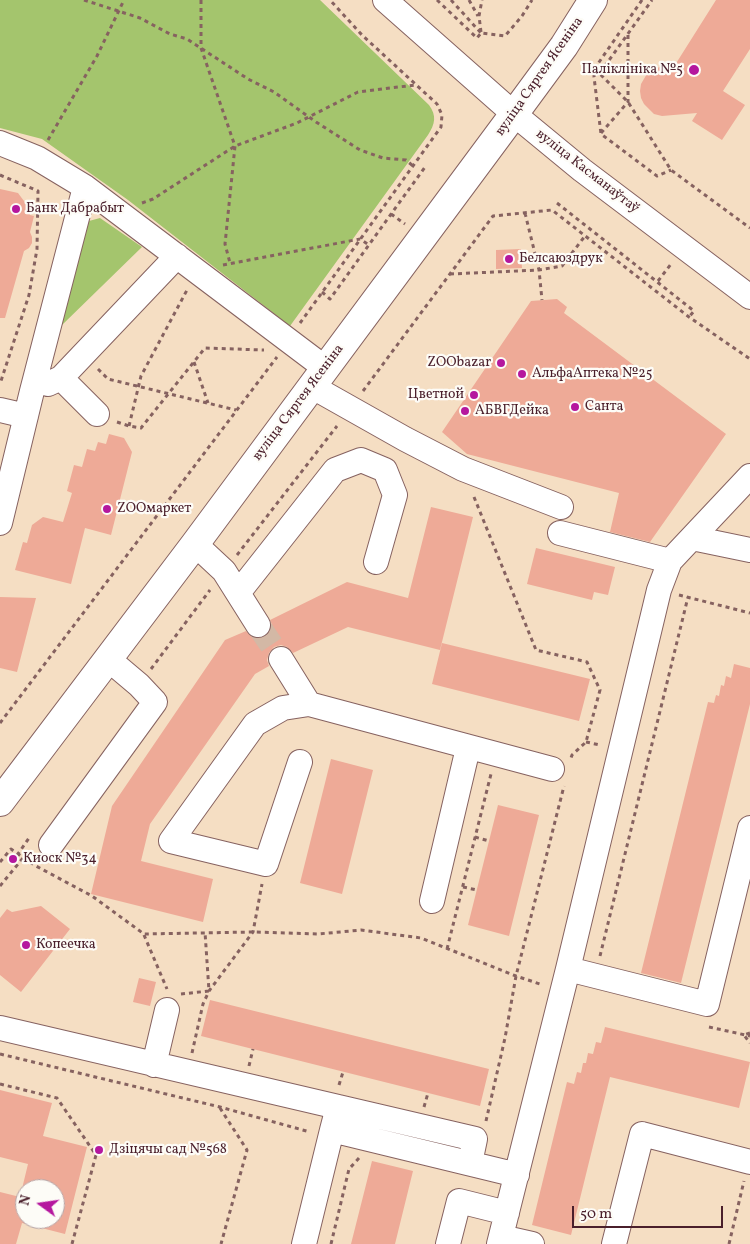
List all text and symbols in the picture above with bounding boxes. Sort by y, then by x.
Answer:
street label: вуліца Сяргея Ясеніна [493,14,587,140]
place label: Паліклініка №5 [581,62,683,78]
marker: Паліклініка №5 [687,63,701,77]
street label: вуліца Касманаўтаў [532,126,642,218]
place label: Банк Дабрабыт [26,201,124,217]
marker: Банк Дабрабыт [10,203,22,215]
place label: Белсаюздрук [519,251,603,267]
marker: Белсаюздрук [503,253,515,265]
street label: вуліца Сяргея Ясеніна [250,342,348,464]
place label: ZOObazar [427,355,491,371]
marker: ZOObazar [495,357,507,369]
place label: АльфаАптека №25 [532,366,652,382]
marker: АльфаАптека №25 [516,368,528,380]
place label: Цветной [408,387,464,403]
marker: Цветной [468,389,480,401]
place label: Санта [585,399,624,415]
marker: Санта [569,401,581,413]
place label: АБВГДейка [475,403,549,419]
marker: АБВГДейка [459,405,471,417]
place label: ZOOмаркет [117,501,191,517]
marker: ZOOмаркет [101,503,113,515]
place label: Киоск №34 [23,851,97,867]
marker: Киоск №34 [7,853,19,865]
place label: Копеечка [36,937,96,953]
marker: Копеечка [20,939,32,951]
place label: Дзіцячы сад №568 [109,1142,227,1158]
marker: Дзіцячы сад №568 [93,1144,105,1156]
north arrow [15,1179,65,1229]
text: N [15,1193,36,1208]
scale bar [575,1196,726,1228]
text: 50 m [580,1204,612,1225]

